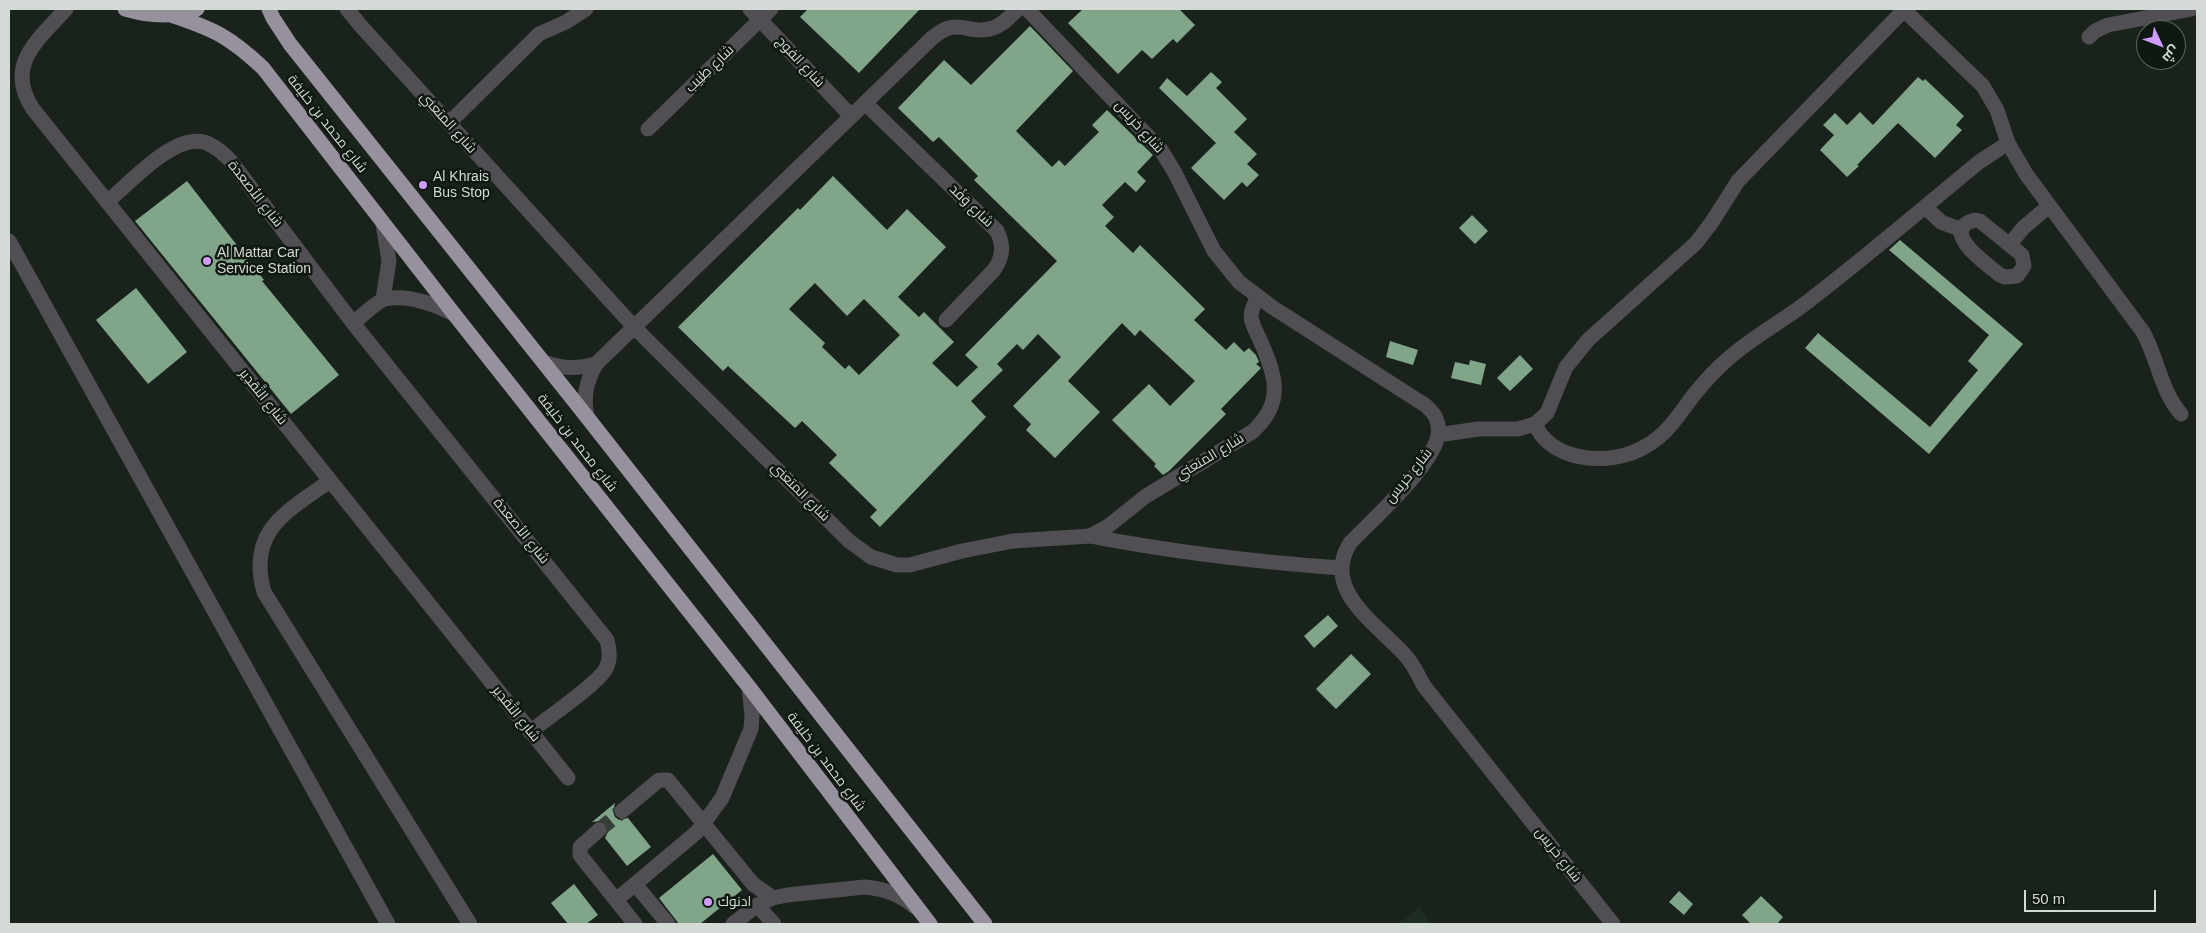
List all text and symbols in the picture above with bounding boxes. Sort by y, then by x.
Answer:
north arrow [2136,20,2186,70]
street label: شارع الفوج [772,33,828,91]
street label: شارع طِنِيب [682,42,738,96]
text: ش [2159,43,2183,67]
street label: شارع محمد بن خليفة [283,72,371,176]
street label: شارع المتعني [416,89,480,157]
street label: شارع خريس [1111,97,1167,157]
street label: شارع الأصعدة [224,157,286,231]
place label: Al Khrais Bus Stop [433,169,490,202]
marker: Al Khrais Bus Stop [417,179,429,191]
street label: شارع وَفْد [946,181,996,231]
place label: Al Mattar Car Service Station [217,245,311,278]
marker: Al Mattar Car Service Station [201,255,213,267]
street label: شارع التَّقدِير [235,366,291,428]
street label: شارع محمد بن خليفة [533,391,621,495]
street label: شارع المتعني [1173,430,1247,484]
street label: شارع خريس [1382,445,1436,507]
street label: شارع المتعني [767,459,833,525]
street label: شارع الأصعدة [489,495,553,567]
street label: شارع التَّقدِير [488,683,544,745]
street label: شارع محمد بن خليفة [783,709,869,815]
street label: شارع خريس [1531,824,1585,886]
scale bar [2026,880,2158,912]
text: 50 m [2032,890,2065,907]
place label: ادنوك [718,894,751,910]
marker: ادنوك [702,896,714,908]

